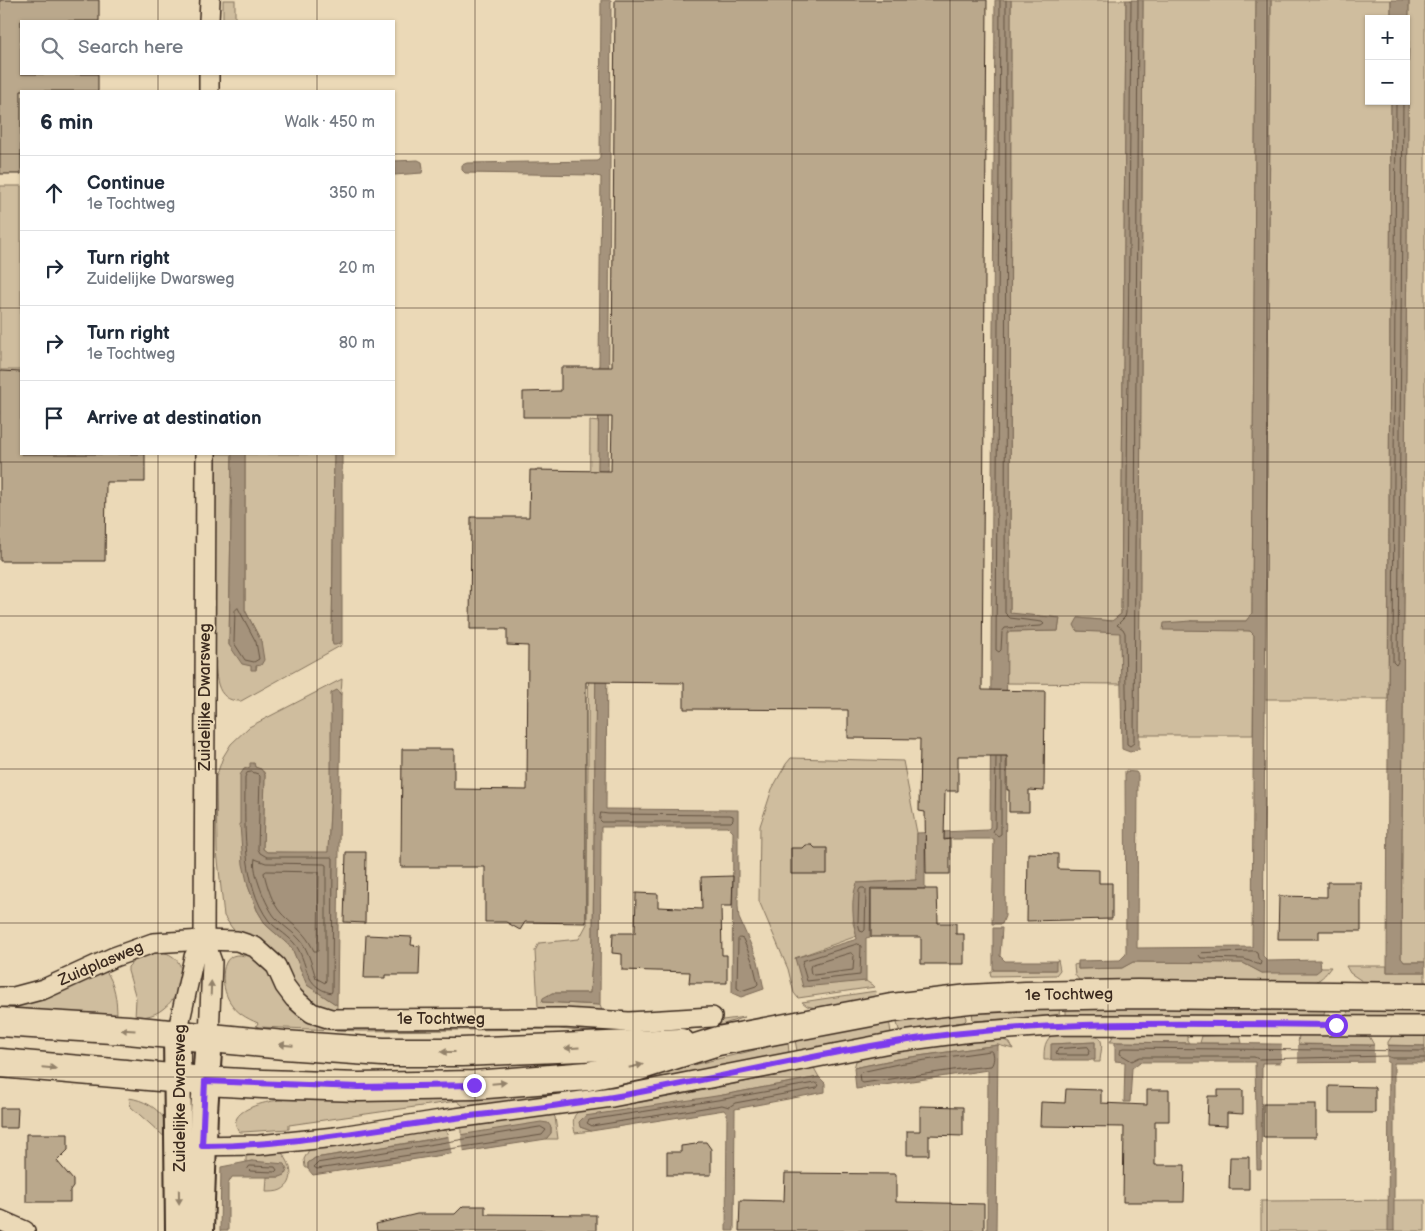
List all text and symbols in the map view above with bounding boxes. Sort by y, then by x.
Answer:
map controls [1365,15,1410,105]
button: + [1365,15,1410,60]
search box [20,20,395,75]
icon: search [38,34,66,62]
text: Search here [78,36,183,59]
button: − [1365,60,1410,105]
text: 6 min [40,110,93,135]
text: Walk · 450 m [285,113,375,132]
text: Continue [87,172,165,195]
icon: ahead [40,179,68,207]
text: 350 m [329,184,375,203]
text: 1e Tochtweg [87,195,175,214]
text: Turn right [87,247,170,270]
icon: right [40,254,68,282]
text: 20 m [339,259,375,278]
text: Zuidelijke Dwarsweg [87,270,235,289]
text: Turn right [87,322,170,345]
icon: right [40,329,68,357]
text: 80 m [339,334,375,353]
text: 1e Tochtweg [87,345,175,364]
icon: arrive [40,404,68,432]
text: Arrive at destination [87,407,262,430]
street label: Zuidelijke Dwarsweg [196,623,215,772]
street label: Zuidplasweg [55,938,146,991]
one-way arrow [208,980,216,996]
street label: 1e Tochtweg [1025,985,1113,1005]
street label: 1e Tochtweg [397,1010,485,1029]
route start [1325,1014,1348,1037]
street label: Zuidelijke Dwarsweg [171,1024,190,1173]
one-way arrow [120,1026,136,1034]
one-way arrow [278,1041,294,1049]
one-way arrow [563,1044,579,1052]
one-way arrow [440,1048,456,1056]
one-way arrow [628,1062,643,1070]
one-way arrow [41,1064,57,1072]
route end [463,1074,486,1097]
one-way arrow [491,1079,507,1087]
one-way arrow [175,1189,183,1205]

